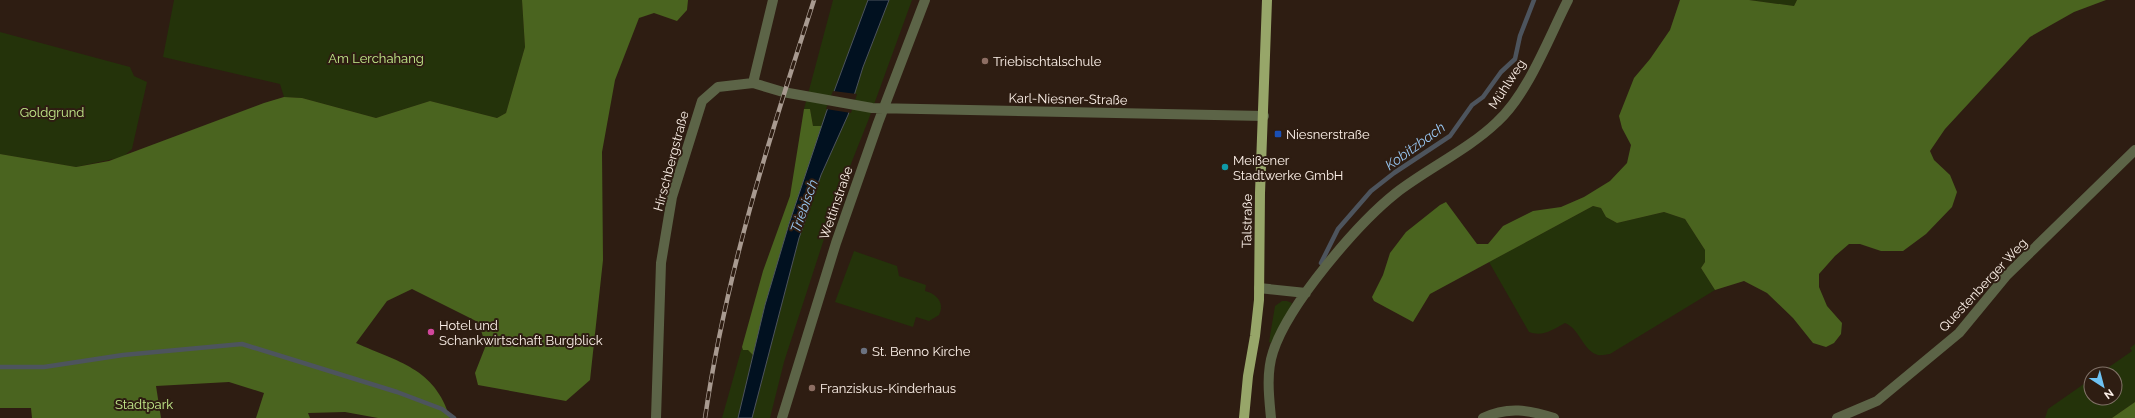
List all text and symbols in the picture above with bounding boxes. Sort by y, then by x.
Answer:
park label: Am Lerchahang [328,51,424,66]
place label: Triebischtalschule [993,54,1102,69]
marker: Triebischtalschule [980,56,990,66]
street label: Mühlweg [1485,56,1529,112]
street label: Karl-Niesner-Straße [1008,90,1128,108]
park label: Goldgrund [20,105,84,120]
street label: Hirschbergstraße [650,109,692,213]
water label: Kobitzbach [1382,119,1448,173]
place label: Niesnerstraße [1286,127,1370,142]
marker: Niesnerstraße [1273,129,1283,139]
place label: Meißener Stadtwerke GmbH [1233,153,1343,183]
marker: Meißener Stadtwerke GmbH [1220,162,1230,172]
street label: Wettinstraße [816,164,856,242]
water label: Triebisch [787,177,821,235]
street label: Talstraße [1239,193,1255,248]
street label: Questenberger Weg [1936,235,2030,335]
place label: Hotel und Schankwirtschaft Burgblick [439,318,603,348]
marker: Hotel und Schankwirtschaft Burgblick [426,327,436,337]
place label: St. Benno Kirche [872,344,971,359]
marker: St. Benno Kirche [859,346,869,356]
north arrow [2083,366,2123,406]
place label: Franziskus-Kinderhaus [820,381,956,396]
marker: Franziskus-Kinderhaus [807,383,817,393]
text: N [2101,386,2116,401]
park label: Stadtpark [115,397,173,412]

